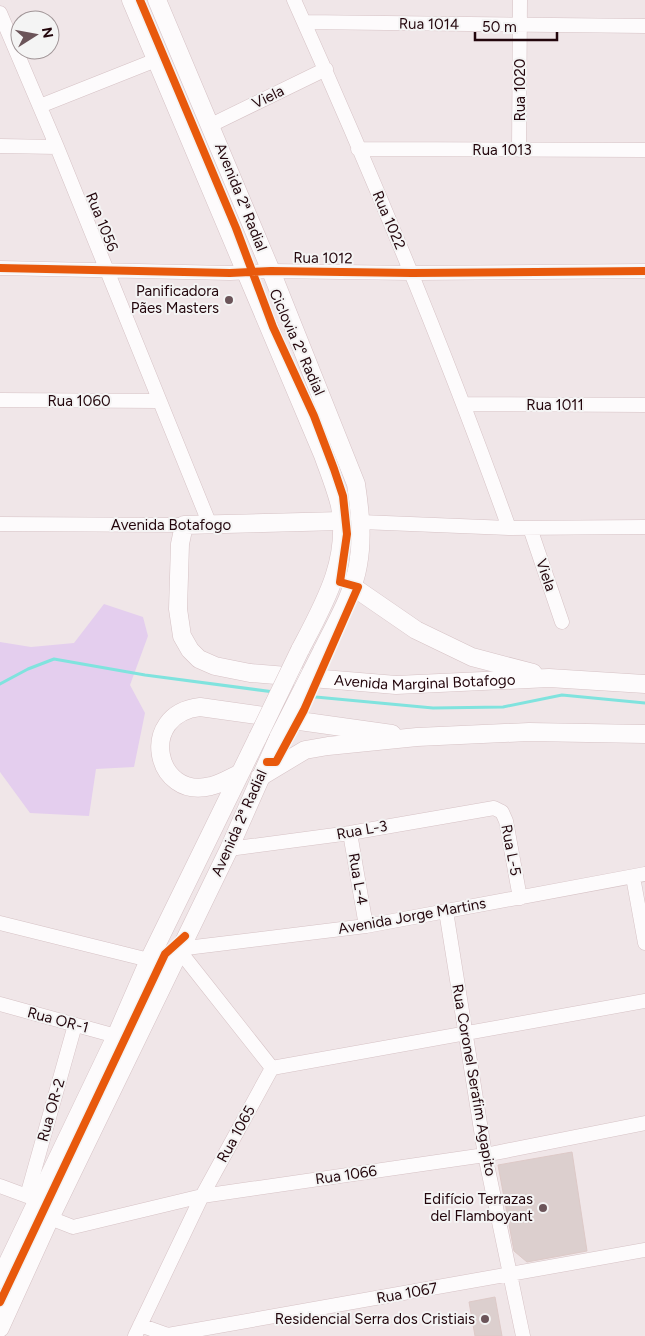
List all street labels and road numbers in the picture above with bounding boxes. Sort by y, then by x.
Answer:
street label: Rua 1014 [399,14,459,34]
street label: Rua 1020 [511,59,529,121]
street label: Viela [249,82,287,112]
street label: Avenida 2ª Radial [211,140,271,254]
street label: Rua 1013 [472,141,532,159]
street label: Rua 1022 [369,188,409,252]
street label: Rua 1056 [82,190,122,255]
street label: Rua 1012 [293,248,353,268]
street label: Ciclovia 2º Radial [265,286,329,398]
street label: Rua 1060 [47,392,111,410]
street label: Rua 1011 [526,396,584,414]
street label: Avenida Botafogo [111,516,232,534]
street label: Viela [532,556,560,594]
street label: Avenida Marginal Botafogo [333,671,516,694]
street label: Avenida 2ª Radial [207,767,271,879]
street label: Rua L-3 [335,817,389,843]
street label: Rua L-5 [497,823,525,877]
street label: Rua L-4 [345,852,371,906]
street label: Avenida Jorge Martins [337,894,487,938]
street label: Rua Coronel Serafim Agapito [448,983,500,1178]
street label: Rua OR-1 [25,1003,91,1037]
street label: Rua OR-2 [33,1076,69,1144]
street label: Rua 1065 [213,1103,259,1165]
street label: Rua 1066 [314,1162,378,1188]
street label: Rua 1067 [375,1279,439,1307]

